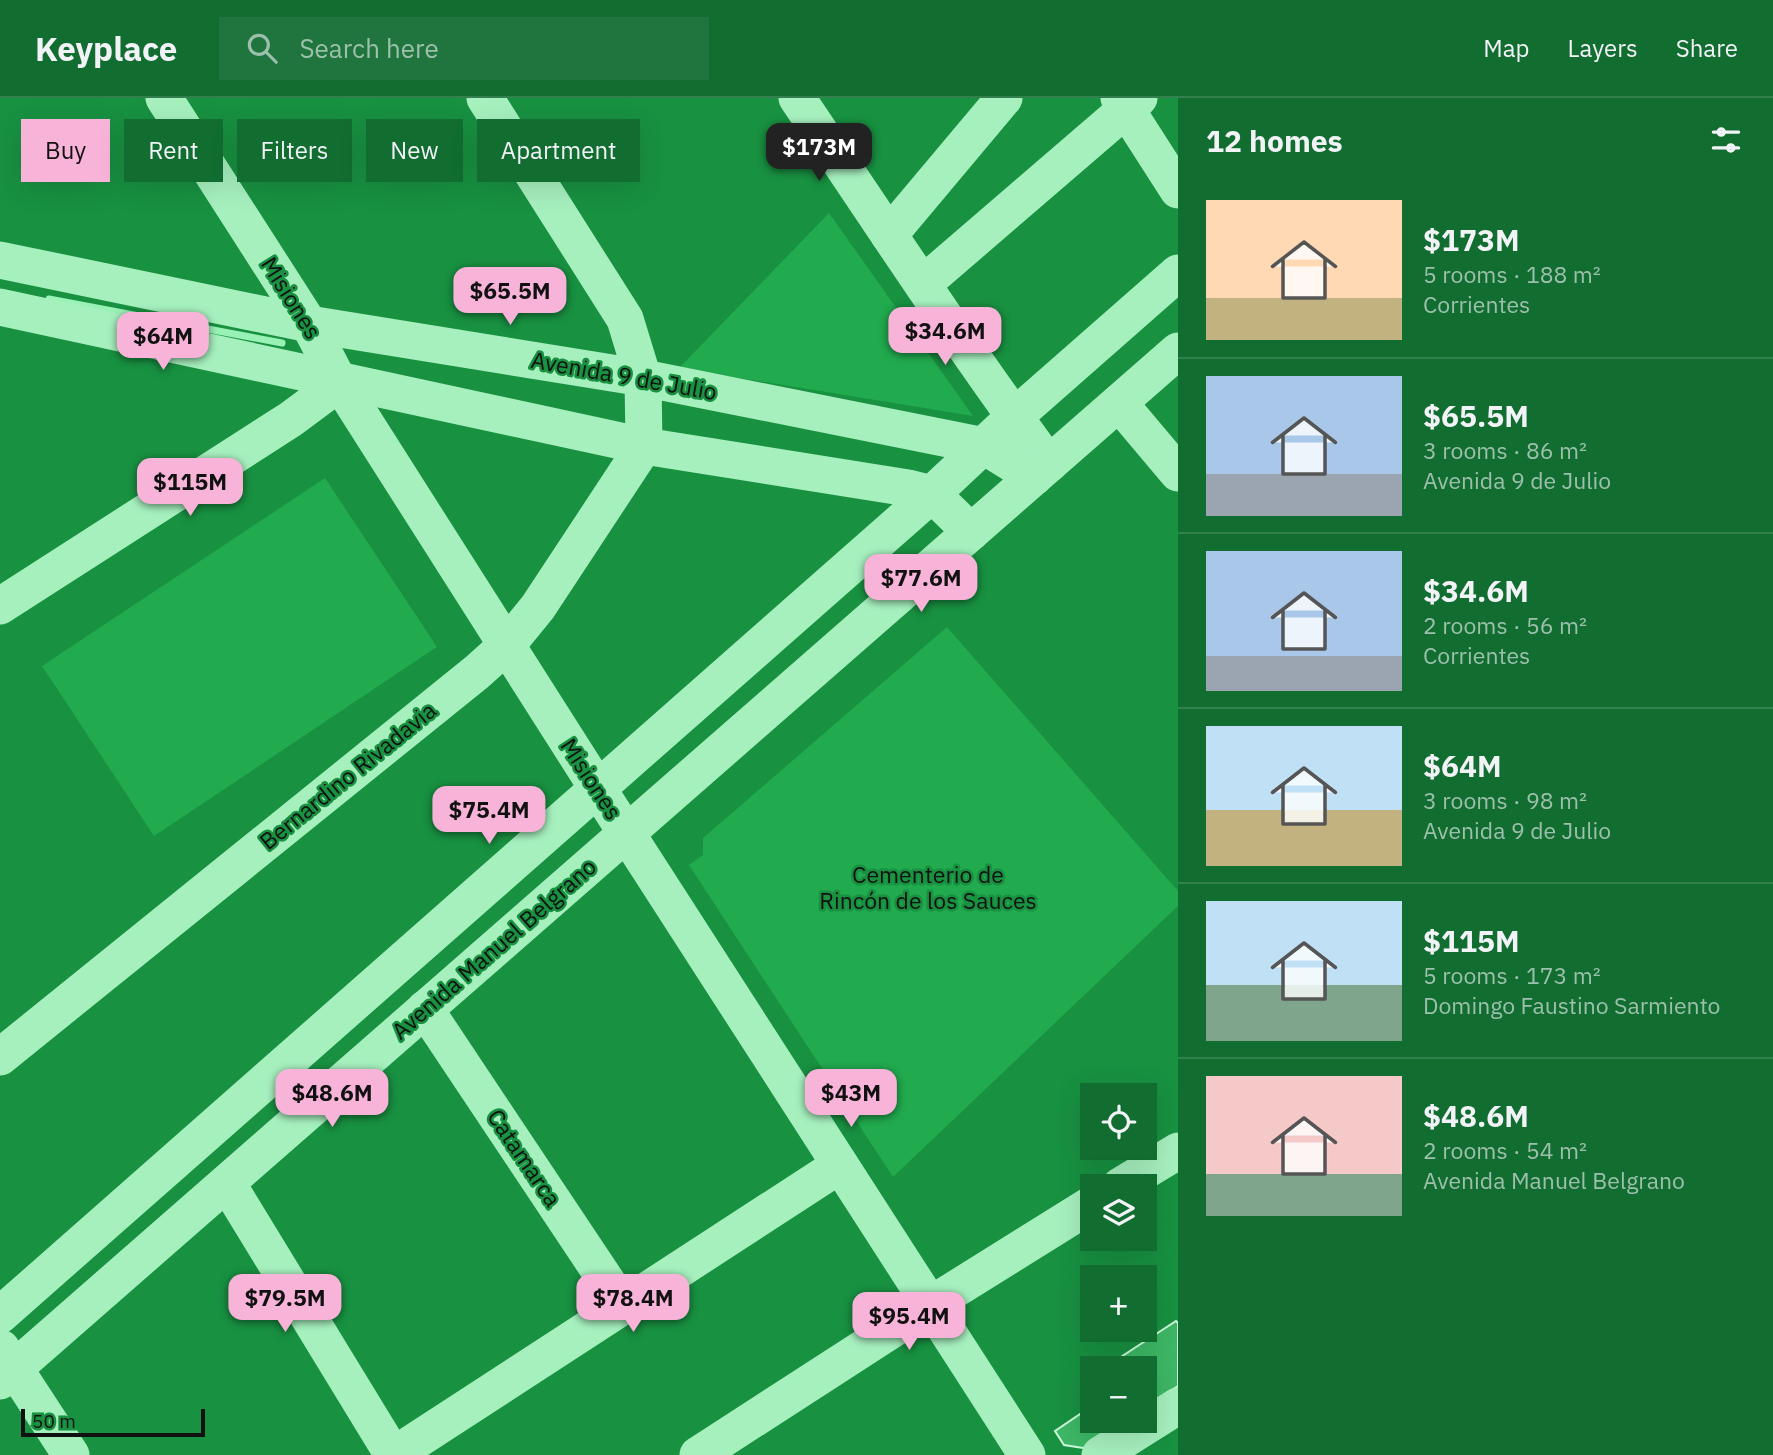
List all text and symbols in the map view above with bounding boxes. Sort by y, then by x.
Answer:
search box [219,17,709,80]
text: Keyplace [35,27,177,70]
icon: search [243,29,281,67]
text: Search here [299,31,439,65]
text: Map [1483,32,1530,64]
text: Layers [1568,32,1638,64]
text: Share [1676,32,1738,64]
chip: Buy [21,119,110,182]
chip: Rent [124,119,223,182]
chip: Filters [237,119,352,182]
chip: New [366,119,463,182]
chip: Apartment [477,119,640,182]
text: 12 homes [1206,121,1343,160]
icon: filters [1707,121,1745,159]
pin: $173M [770,123,868,183]
text: $173M [782,131,856,161]
text: $173M [1423,220,1520,259]
icon: home [1262,228,1346,312]
street label: Misiones [255,251,329,344]
text: 5 rooms · 188 m² [1423,259,1601,289]
pin: $65.5M [453,268,567,327]
text: $65.5M [469,275,551,305]
text: Corrientes [1423,289,1530,319]
pin: $34.6M [888,308,1002,367]
pin: $64M [122,313,204,372]
text: $34.6M [904,315,986,345]
text: $64M [133,320,193,350]
street label: Avenida 9 de Julio [529,344,719,406]
text: $65.5M [1423,396,1529,435]
icon: home [1262,404,1346,488]
text: 3 rooms · 86 m² [1423,435,1587,465]
pin: $115M [141,458,239,518]
text: Avenida 9 de Julio [1423,465,1611,495]
text: $115M [153,466,227,496]
pin: $77.6M [864,554,978,614]
text: $77.6M [880,562,962,592]
text: $34.6M [1423,571,1529,610]
icon: home [1262,579,1346,663]
text: 2 rooms · 56 m² [1423,610,1587,640]
text: Corrientes [1423,640,1530,670]
street label: Bernardino Rivadavia [253,695,442,856]
street label: Misiones [554,732,629,825]
text: $64M [1423,746,1502,785]
icon: home [1262,754,1346,838]
text: 3 rooms · 98 m² [1423,785,1587,815]
pin: $75.4M [432,786,546,846]
text: $75.4M [448,794,530,824]
text: Avenida 9 de Julio [1423,815,1611,845]
street label: Avenida Manuel Belgrano [385,851,602,1045]
park label: Cementerio de Rincón de los Sauces [819,859,1037,915]
text: $115M [1423,921,1520,960]
icon: home [1262,929,1346,1013]
text: 5 rooms · 173 m² [1423,960,1601,990]
text: Domingo Faustino Sarmiento [1423,990,1721,1020]
pin: $48.6M [275,1070,389,1129]
pin: $43M [810,1070,892,1129]
text: $48.6M [291,1077,373,1107]
text: $43M [821,1077,881,1107]
map controls [1080,1083,1157,1433]
button: locate [1080,1083,1157,1160]
text: $48.6M [1423,1096,1529,1135]
street label: Catamarca [481,1103,568,1212]
icon: home [1262,1104,1346,1188]
text: 2 rooms · 54 m² [1423,1135,1587,1165]
text: Avenida Manuel Belgrano [1423,1165,1685,1195]
button: layers [1080,1174,1157,1251]
button: + [1080,1265,1157,1342]
pin: $79.5M [228,1274,342,1334]
pin: $78.4M [576,1274,690,1334]
text: $79.5M [244,1282,326,1312]
text: $78.4M [592,1282,674,1312]
pin: $95.4M [852,1292,966,1352]
text: $95.4M [868,1300,950,1330]
button: − [1080,1356,1157,1433]
scale bar [21,1406,205,1438]
text: 50 m [32,1409,76,1433]

